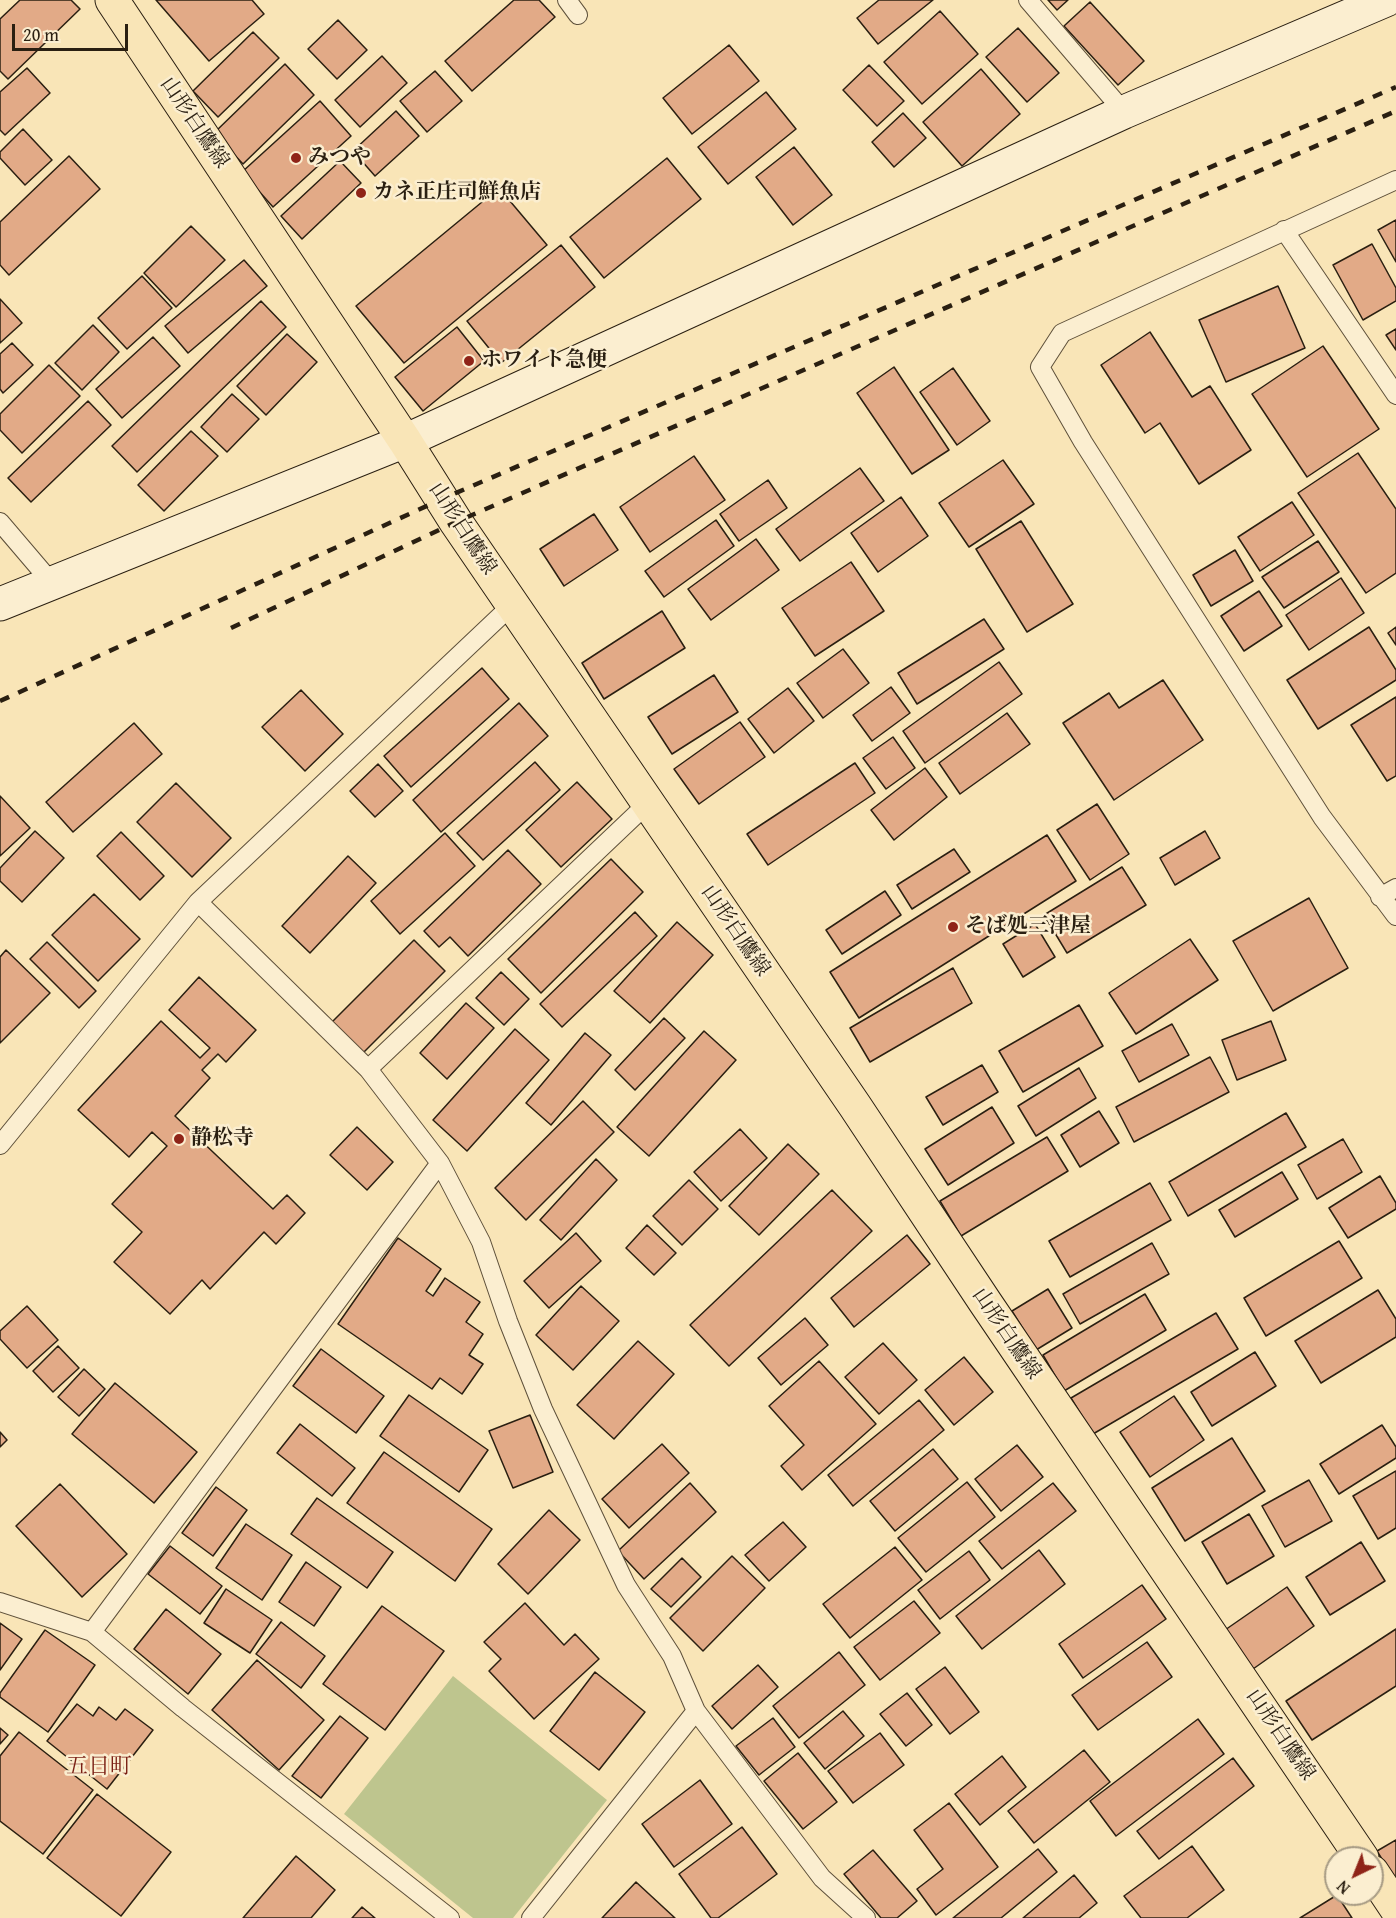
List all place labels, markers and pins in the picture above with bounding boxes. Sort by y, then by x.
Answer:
place label: みつや [308,145,371,171]
marker: みつや [289,151,303,165]
place label: カネ正庄司鮮魚店 [373,180,541,206]
marker: カネ正庄司鮮魚店 [354,186,368,200]
place label: ホワイト急便 [481,348,607,374]
marker: ホワイト急便 [462,354,476,368]
place label: そば処三津屋 [965,914,1091,940]
marker: そば処三津屋 [946,920,960,934]
place label: 静松寺 [191,1126,254,1152]
marker: 静松寺 [172,1132,186,1146]

